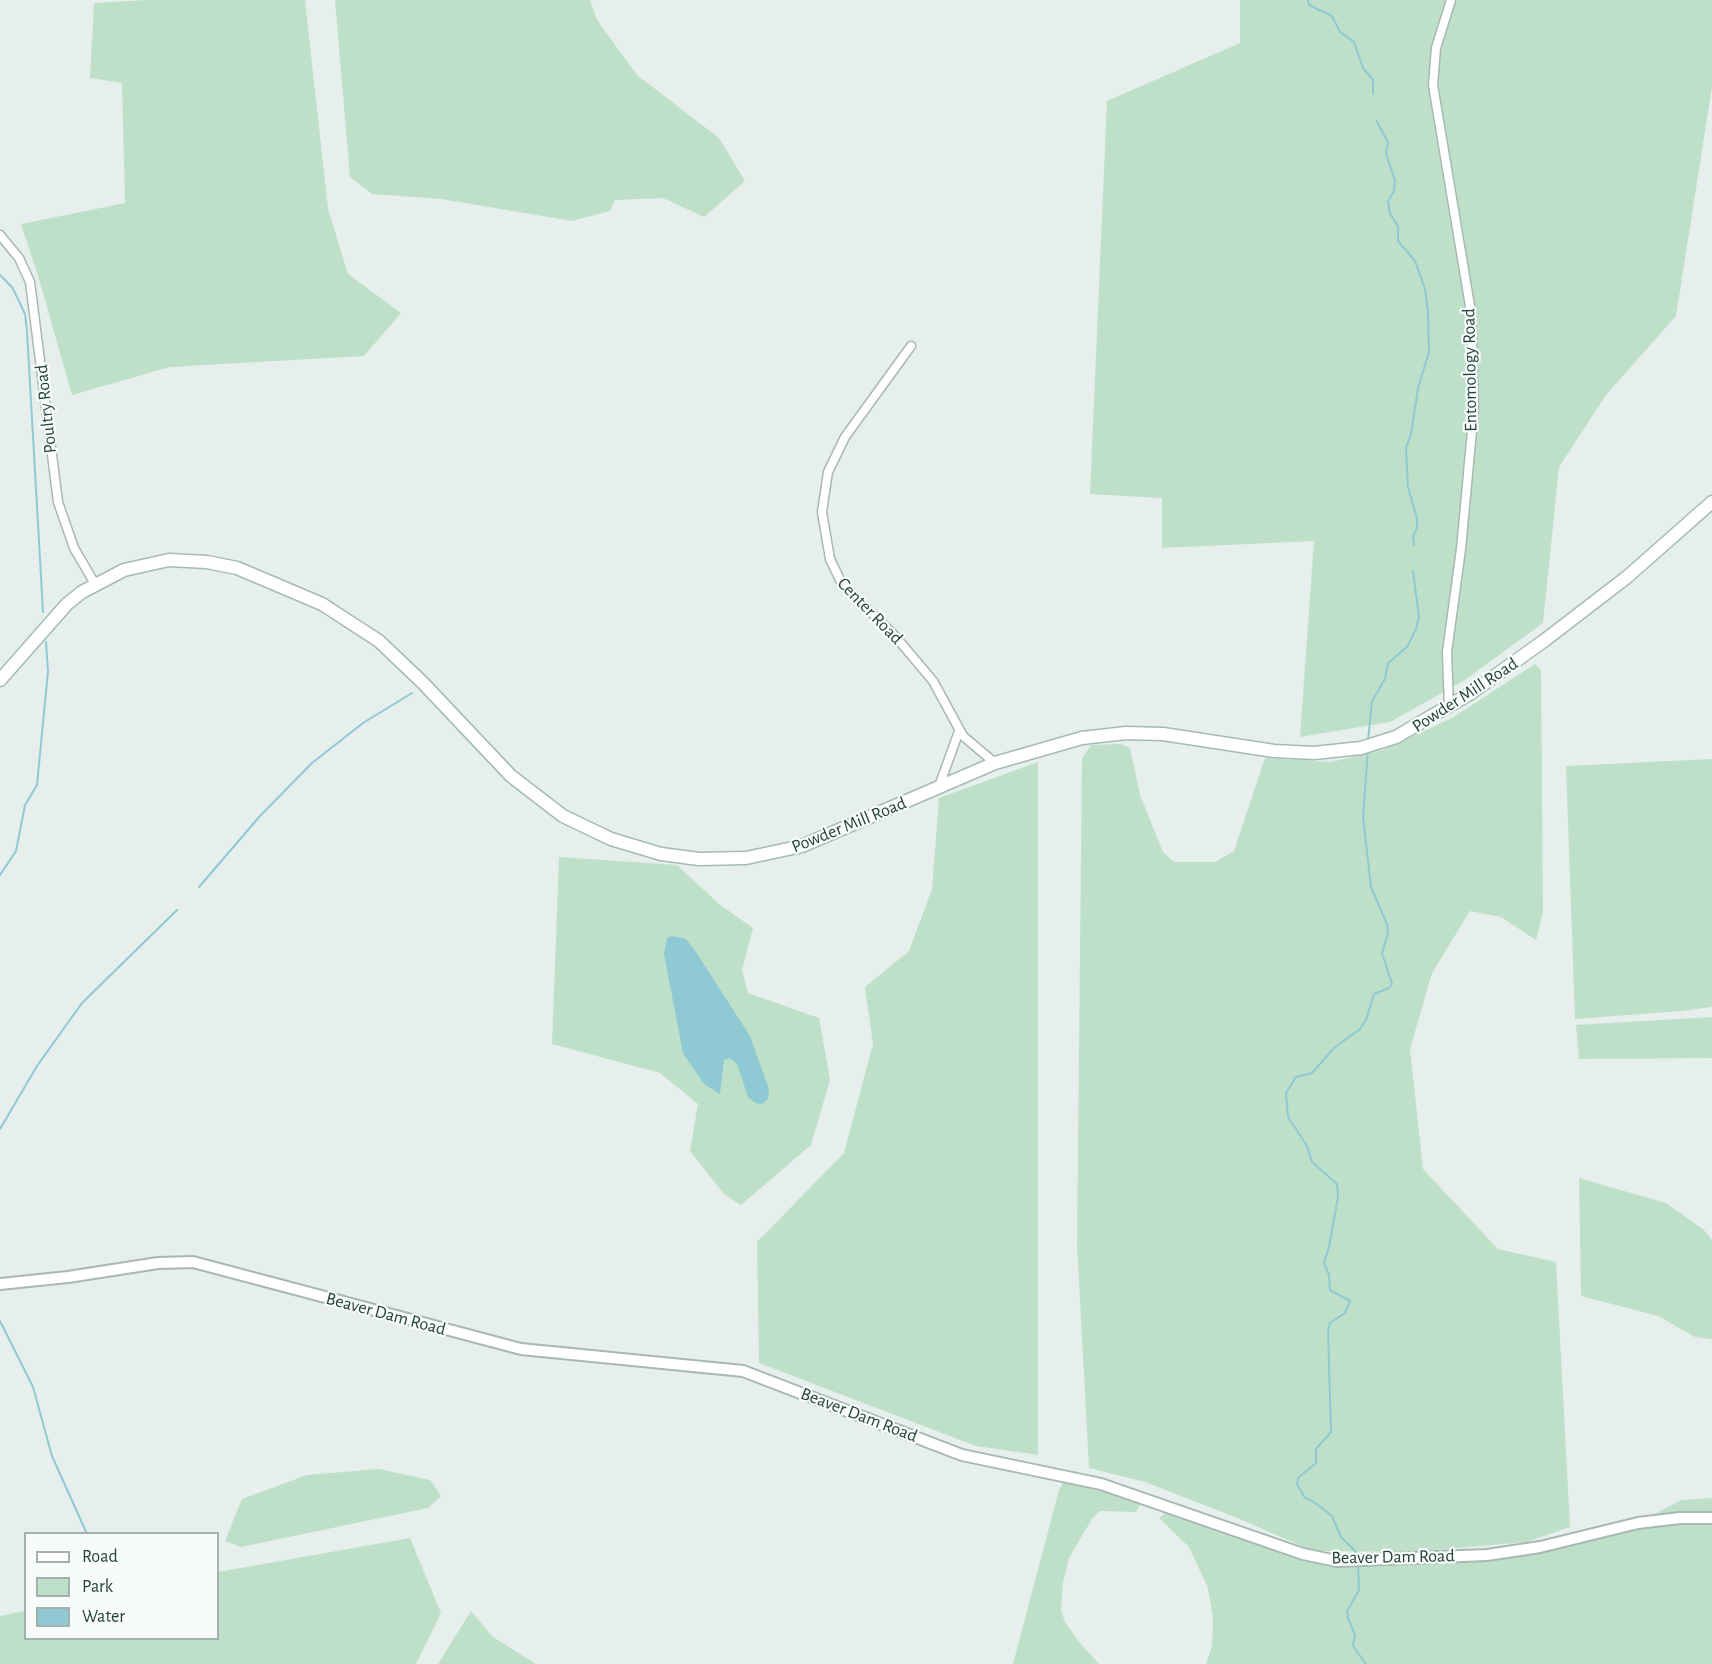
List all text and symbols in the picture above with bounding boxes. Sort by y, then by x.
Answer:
street label: Entomology Road [1458,308,1482,432]
street label: Poultry Road [31,363,61,455]
street label: Center Road [833,573,907,649]
street label: Powder Mill Road [1408,653,1522,737]
street label: Powder Mill Road [789,792,909,858]
street label: Beaver Dam Road [324,1288,448,1340]
street label: Beaver Dam Road [798,1383,920,1447]
legend [24,1532,219,1640]
street label: Beaver Dam Road [1331,1545,1455,1569]
text: Road [82,1548,118,1566]
text: Park [82,1578,113,1596]
text: Water [82,1608,125,1626]

